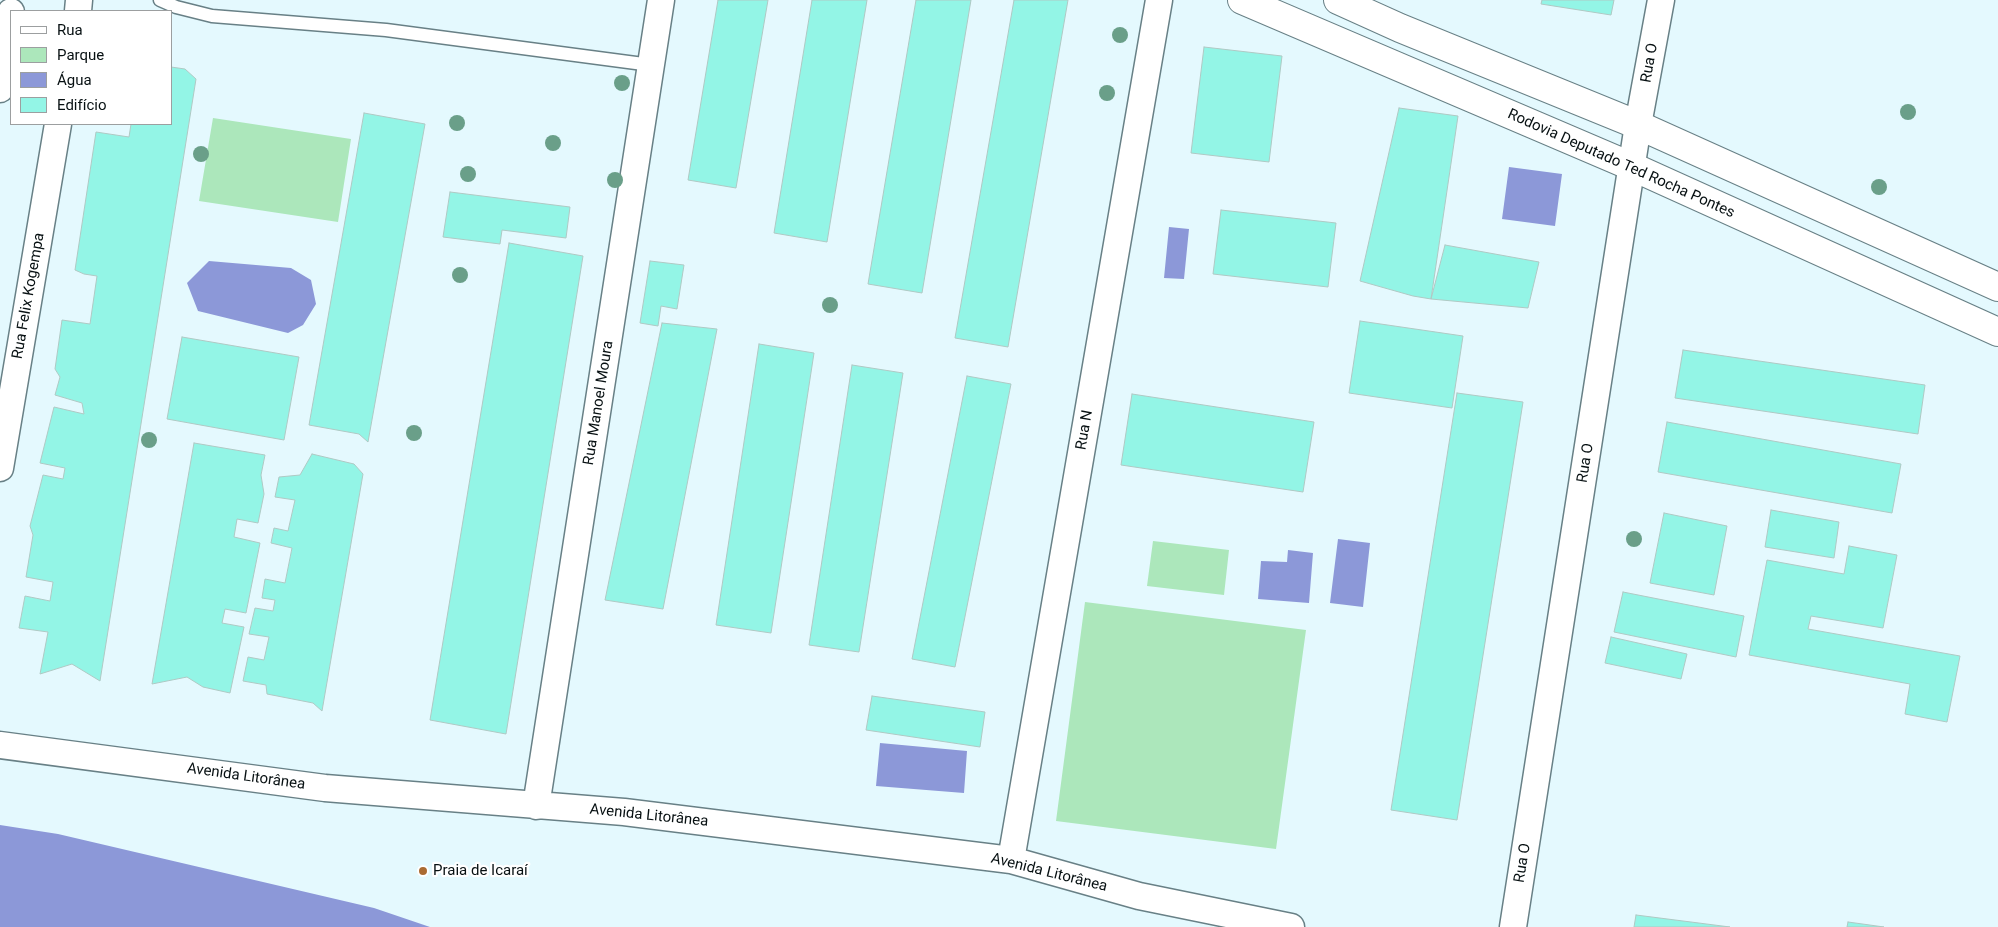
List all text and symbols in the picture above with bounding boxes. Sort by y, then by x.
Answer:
legend [10,10,172,125]
text: Rua [57,21,83,39]
street label: Rua O [1638,42,1662,84]
text: Parque [57,46,104,64]
text: Água [57,71,92,89]
text: Edifício [57,96,106,114]
street label: Rodovia Deputado Ted Rocha Pontes [1505,106,1737,222]
street label: Rua Felix Kogempa [9,231,49,361]
street label: Rua Manoel Moura [580,340,618,466]
street label: Rua N [1073,409,1097,451]
street label: Rua O [1574,442,1598,484]
street label: Avenida Litorânea [186,760,306,794]
street label: Avenida Litorânea [589,801,709,831]
street label: Rua O [1511,842,1535,884]
street label: Avenida Litorânea [989,850,1109,896]
place label: Praia de Icaraí [433,862,528,880]
marker: Praia de Icaraí [417,865,429,877]

